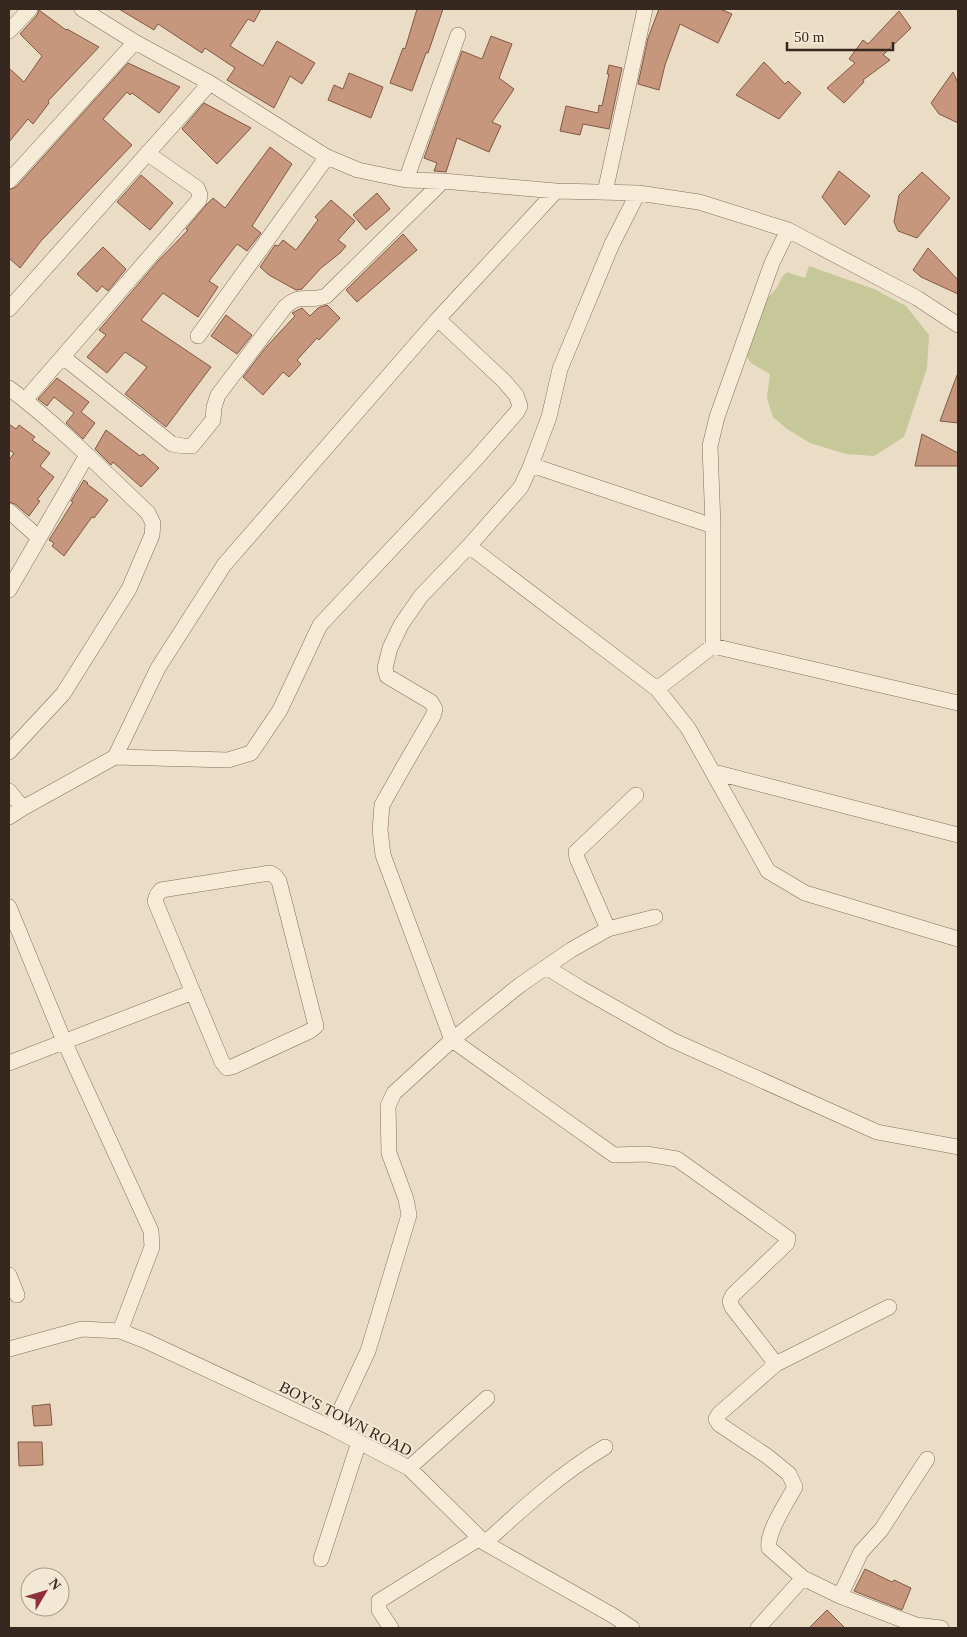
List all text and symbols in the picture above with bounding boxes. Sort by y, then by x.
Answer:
scale bar [787,20,893,52]
text: 50 m [794,29,825,45]
street label: BOY'S TOWN ROAD [277,1378,415,1459]
north arrow [20,1567,70,1617]
text: N [46,1576,64,1593]

